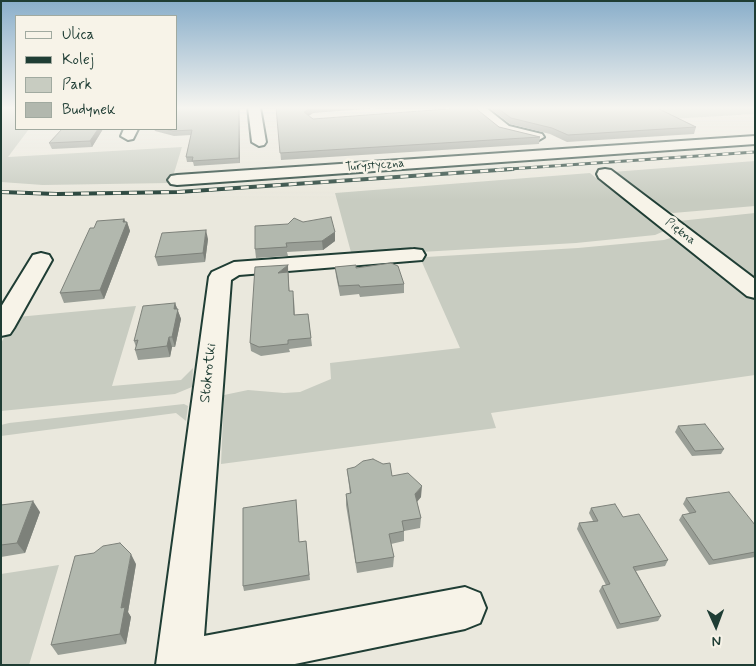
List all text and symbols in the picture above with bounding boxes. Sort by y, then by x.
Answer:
legend [15,15,178,130]
text: Ulica [62,25,94,45]
text: Kolej [62,50,94,70]
text: Park [62,75,92,95]
text: Budynek [62,100,116,120]
street label: Turystyczna [345,157,405,175]
street label: Piękna [662,216,698,248]
street label: Stokrotki [197,342,221,404]
north arrow [691,601,741,651]
text: N [712,632,722,650]

